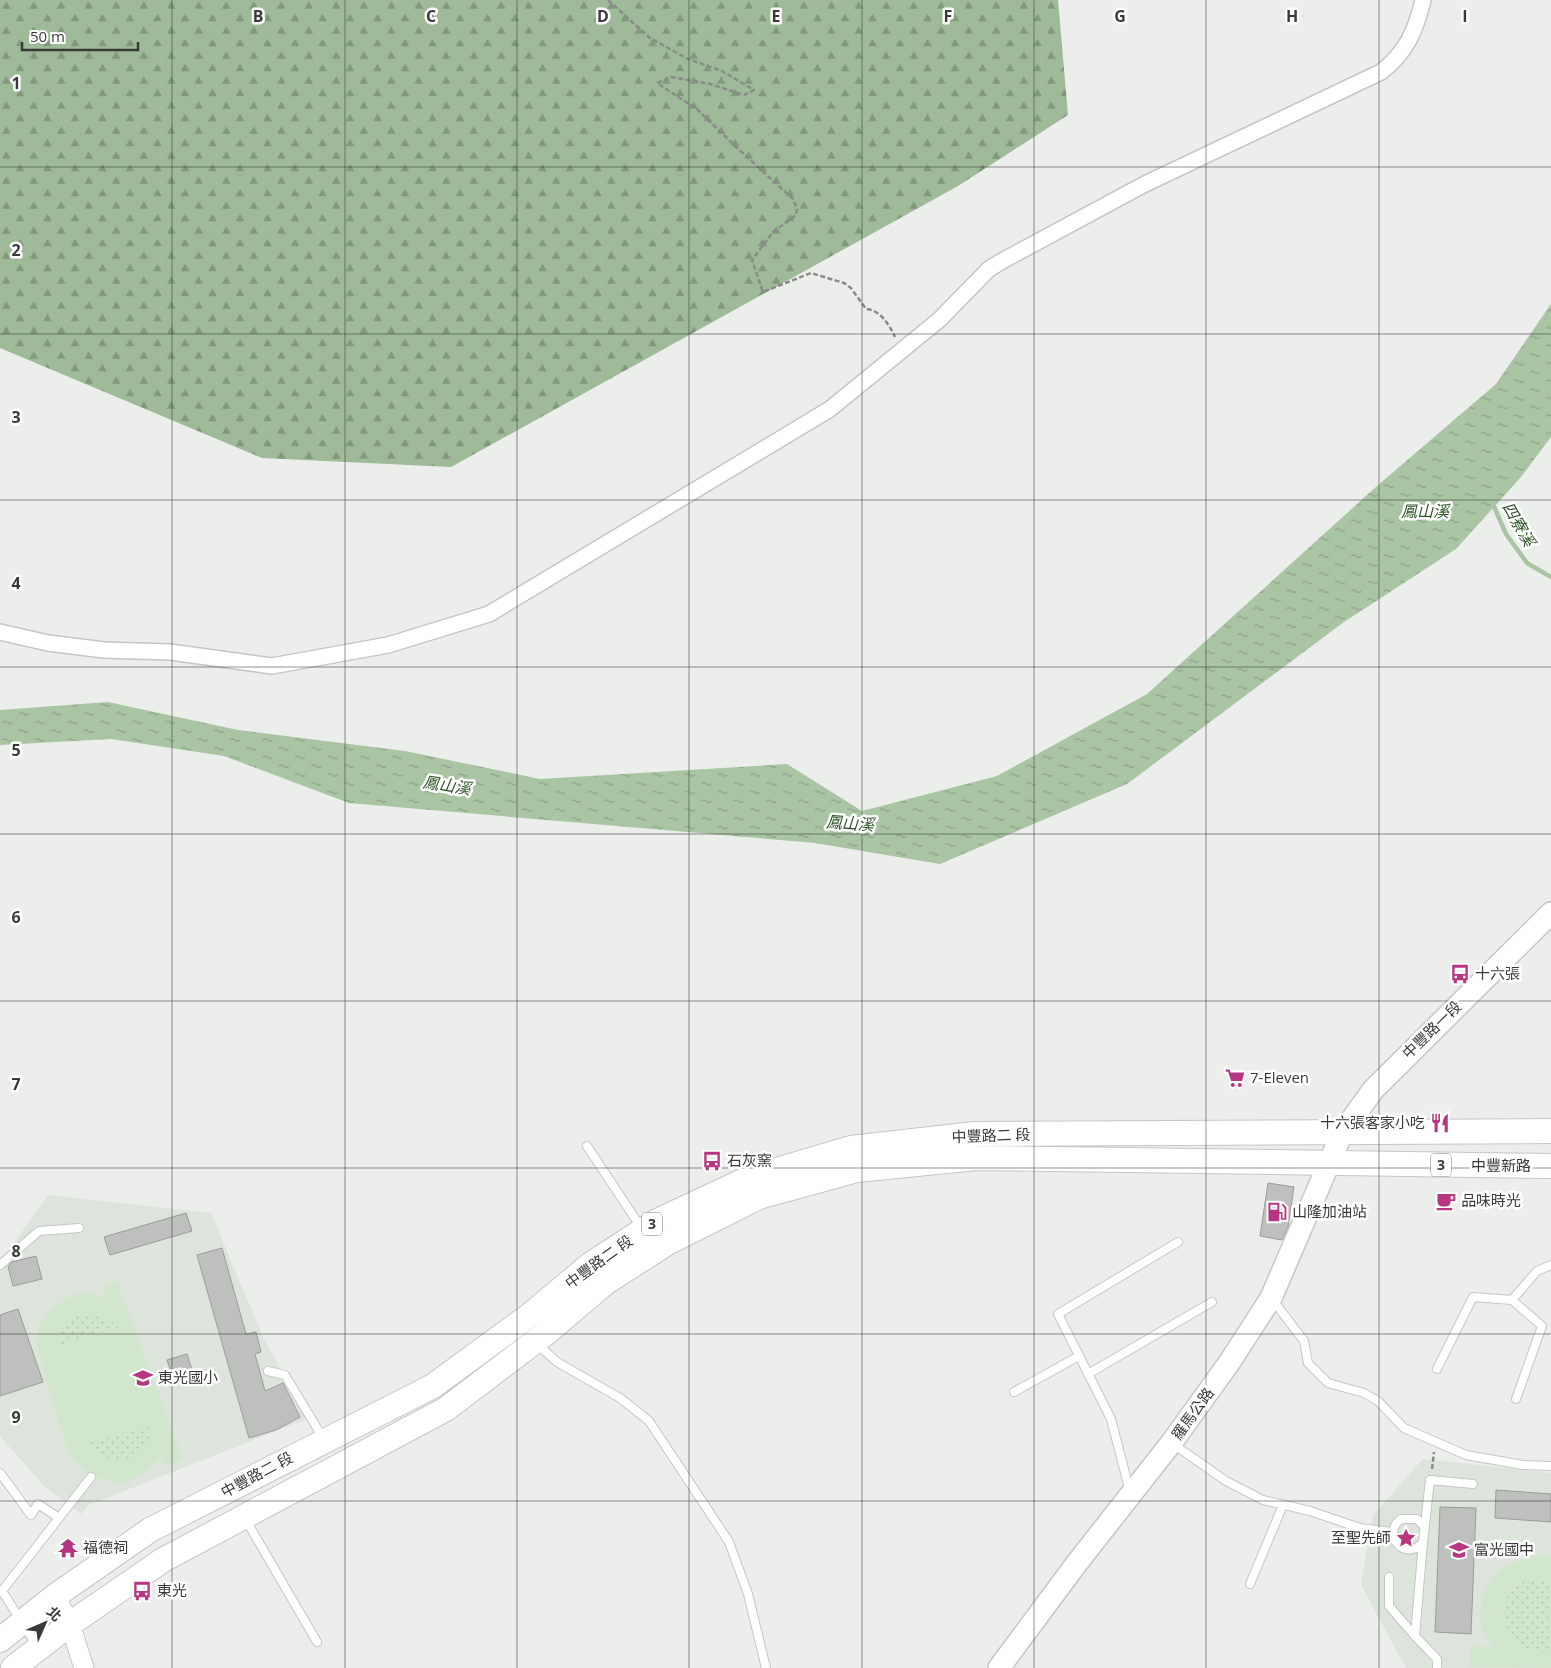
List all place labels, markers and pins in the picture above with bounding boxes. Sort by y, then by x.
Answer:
bus stop icon: 十六張 [1449,963,1471,985]
place label: 十六張 [1475,963,1520,983]
supermarket icon: 7-Eleven [1224,1067,1246,1089]
place label: 7-Eleven [1250,1067,1309,1087]
place label: 十六張客家小吃 [1320,1112,1425,1132]
restaurant icon: 十六張客家小吃 [1429,1112,1451,1134]
bus stop icon: 石灰窯 [701,1150,723,1172]
place label: 石灰窯 [727,1150,772,1170]
cafe icon: 品味時光 [1435,1190,1457,1212]
place label: 品味時光 [1461,1190,1521,1210]
fuel station icon: 山隆加油站 [1266,1201,1288,1223]
place label: 山隆加油站 [1292,1201,1367,1221]
school or university icon: 東光國小 [132,1367,154,1389]
place label: 東光國小 [158,1367,218,1387]
place label: 至聖先師 [1331,1527,1391,1547]
place icon: 至聖先師 [1395,1527,1417,1549]
temple icon: 福德祠 [57,1537,79,1559]
place label: 福德祠 [83,1537,128,1557]
school or university icon: 富光國中 [1448,1539,1470,1561]
place label: 富光國中 [1474,1539,1534,1559]
bus stop icon: 東光 [131,1580,153,1602]
place label: 東光 [157,1580,187,1600]

